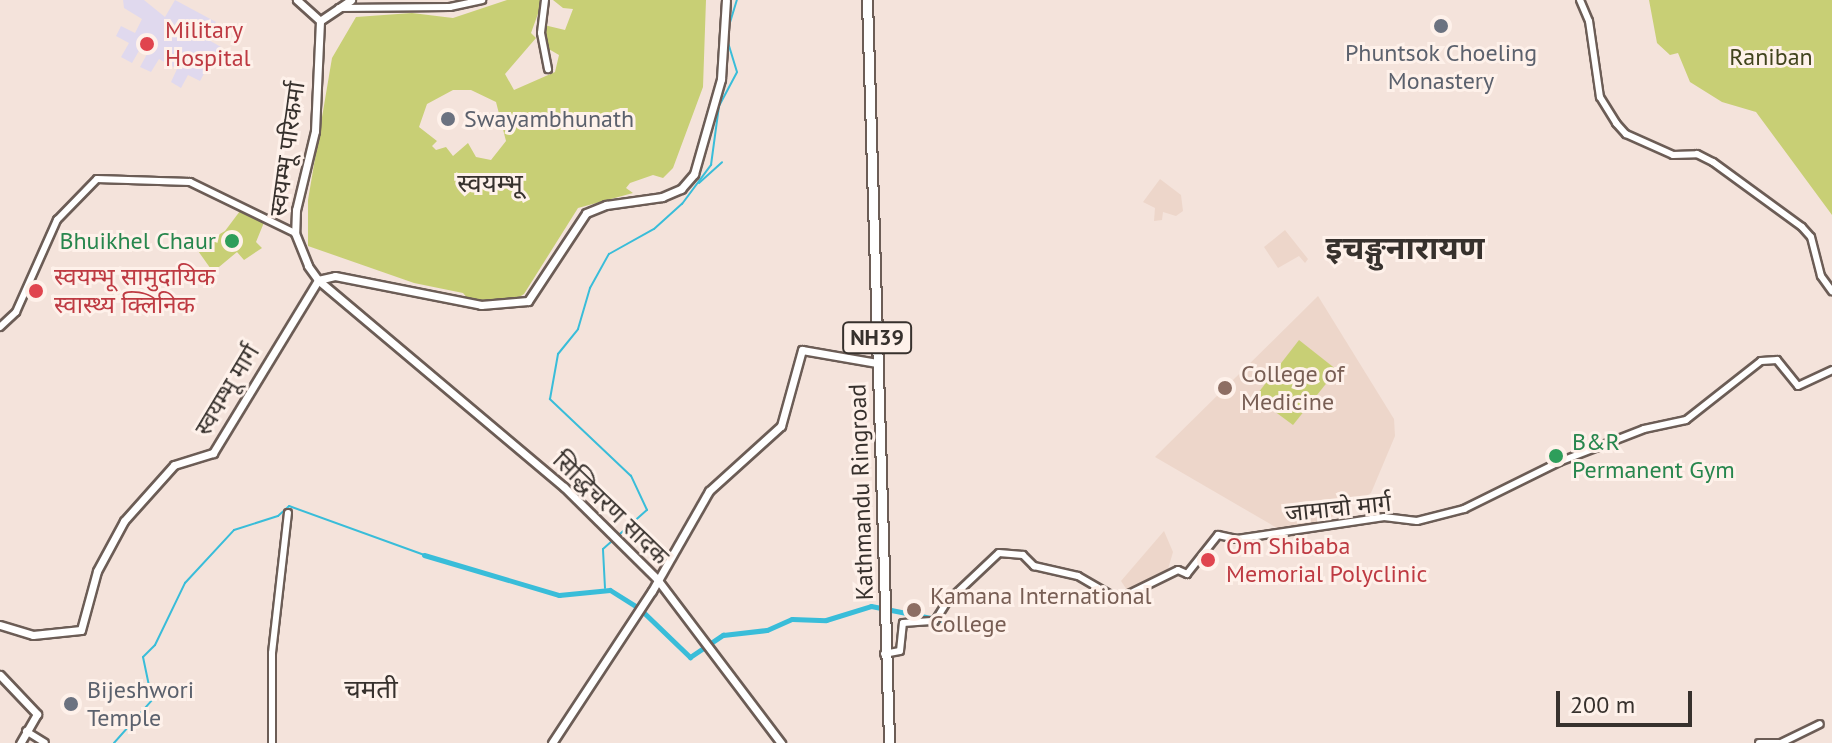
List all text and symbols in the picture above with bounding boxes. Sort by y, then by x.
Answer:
place label: Military Hospital [165,16,251,72]
marker: Phuntsok Choeling Monastery [1432,17,1450,35]
marker: Military Hospital [136,33,158,55]
place label: Phuntsok Choeling Monastery [1345,39,1537,95]
park label: Raniban [1729,43,1813,71]
street label: स्वयम्भू परिकर्मा [263,80,311,218]
place label: Swayambhunath [464,105,634,133]
marker: Swayambhunath [439,110,457,128]
district label: स्वयम्भू [457,167,523,199]
place label: Bhuikhel Chaur [59,227,216,255]
district label: इचङ्गुनारायण [1326,228,1484,266]
marker: Bhuikhel Chaur [223,232,241,250]
place label: स्वयम्भू सामुदायिक स्वास्थ्य क्लिनिक [54,263,215,319]
marker: स्वयम्भू सामुदायिक स्वास्थ्य क्लिनिक [25,280,47,302]
road number: NH39 [841,320,913,356]
street label: स्वयम्भू मार्ग [189,339,265,441]
place label: College of Medicine [1241,360,1344,416]
marker: College of Medicine [1216,379,1234,397]
street label: Kathmandu Ringroad [843,383,879,601]
place label: B&R Permanent Gym [1572,428,1735,484]
street label: सिद्धिचरण सादक [547,445,675,571]
marker: B&R Permanent Gym [1547,447,1565,465]
street label: जामाचो मार्ग [1284,488,1392,528]
place label: Om Shibaba Memorial Polyclinic [1226,532,1427,588]
marker: Om Shibaba Memorial Polyclinic [1197,549,1219,571]
place label: Kamana International College [930,582,1152,638]
marker: Kamana International College [905,601,923,619]
district label: चमती [344,673,398,705]
scale bar [1560,675,1696,725]
place label: Bijeshwori Temple [87,676,194,732]
text: 200 m [1570,689,1635,720]
marker: Bijeshwori Temple [62,695,80,713]

